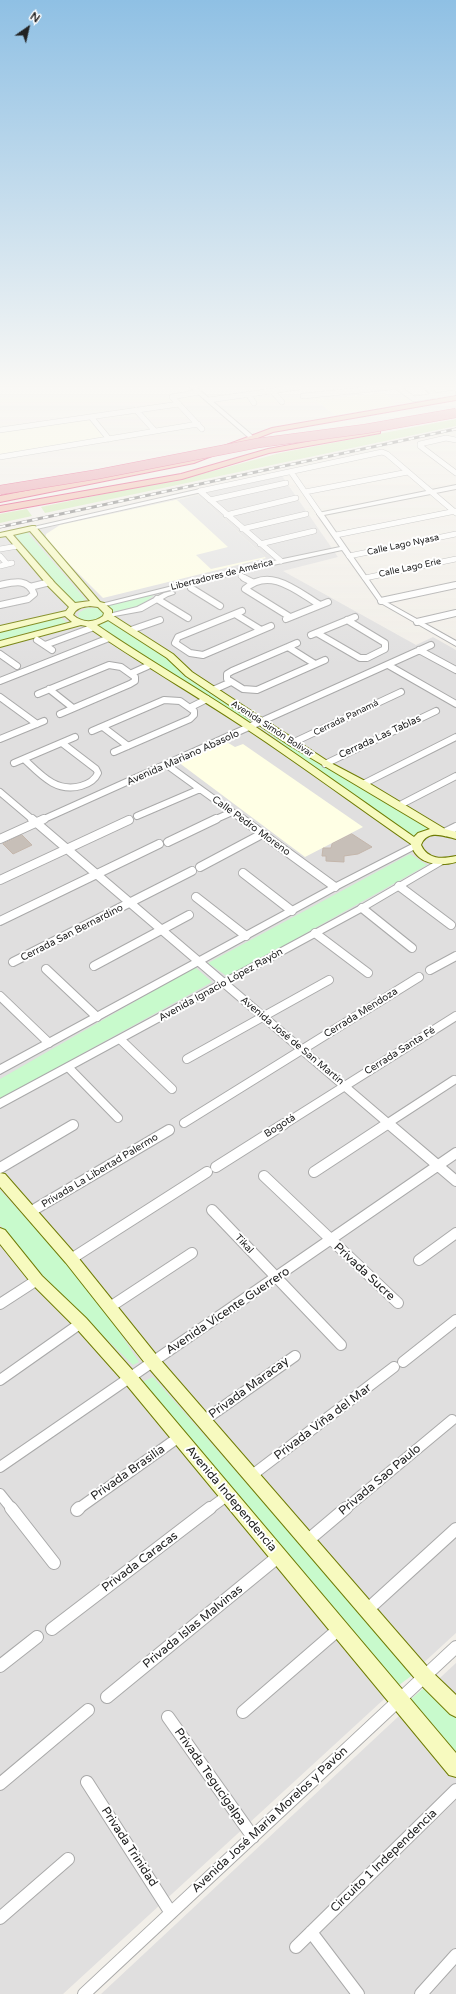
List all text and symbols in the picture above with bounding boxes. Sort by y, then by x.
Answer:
north arrow [8,8,48,48]
text: N [28,10,42,25]
street label: Calle Lago Nyasa [366,532,440,558]
street label: Calle Lago Erie [378,556,442,580]
street label: Libertadores de América [170,557,274,593]
street label: Avenida Simón Bolívar [229,698,315,760]
street label: Cerrada Panamá [312,698,380,738]
street label: Cerrada Las Tablas [337,713,423,761]
street label: Avenida Mariano Abasolo [125,728,241,788]
street label: Calle Pedro Moreno [210,794,292,858]
street label: Cerrada San Bernardino [19,902,125,964]
street label: Avenida Ignacio López Rayón [157,946,285,1024]
street label: Cerrada Mendoza [322,986,400,1040]
street label: Avenida José de San Martín [238,994,346,1088]
street label: Cerrada Santa Fé [362,1024,438,1078]
street label: Bogotá [262,1112,298,1140]
street label: Privada La Libertad Palermo [39,1131,161,1211]
street label: Tikal [232,1232,256,1256]
street label: Privada Sucre [330,1240,398,1304]
street label: Avenida Vicente Guerrero [163,1264,293,1358]
street label: Privada Maracay [206,1354,292,1422]
street label: Privada Viña del Mar [272,1381,374,1463]
street label: Privada Brasilia [88,1442,168,1504]
street label: Privada Sao Paulo [336,1442,424,1518]
street label: Avenida Independencia [182,1443,280,1555]
street label: Privada Caracas [99,1529,181,1595]
street label: Privada Islas Malvinas [140,1582,246,1672]
street label: Privada Tegucigalpa [171,1726,249,1828]
street label: Avenida José María Morelos y Pavón [189,1744,351,1896]
street label: Privada Trinidad [98,1804,160,1890]
street label: Circuito 1 Independencia [328,1806,440,1916]

